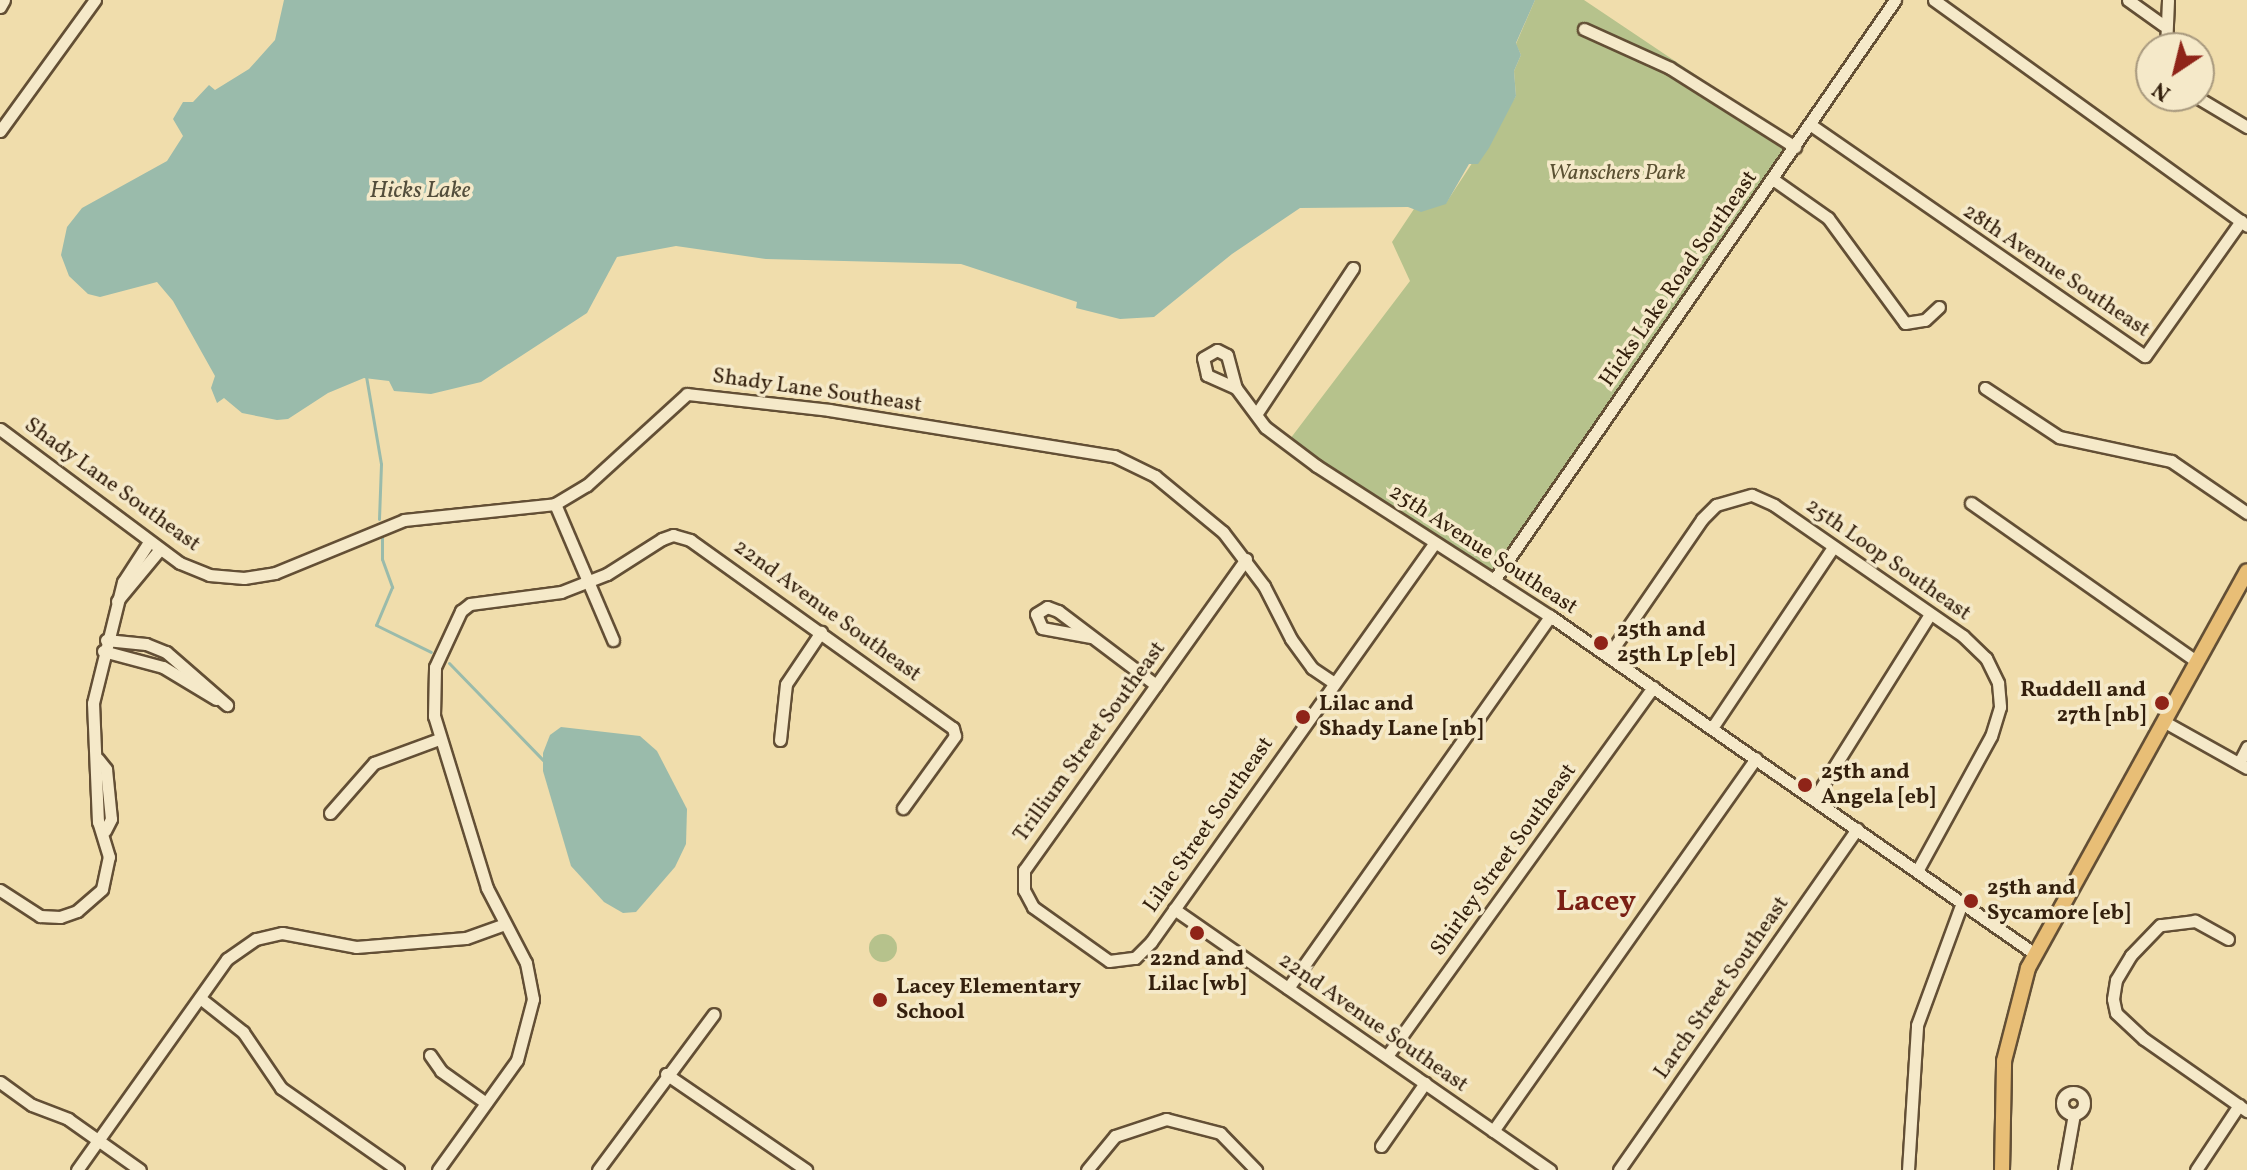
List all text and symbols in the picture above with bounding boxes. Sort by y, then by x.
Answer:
north arrow [2135,32,2215,112]
text: N [2147,73,2178,108]
park label: Wanschers Park [1548,161,1686,187]
street label: Hicks Lake Road Southeast [1594,166,1764,392]
water label: Hicks Lake [369,178,471,206]
street label: 28th Avenue Southeast [1957,198,2155,344]
street label: Shady Lane Southeast [710,363,924,419]
street label: Shady Lane Southeast [19,412,205,558]
street label: 25th Avenue Southeast [1384,479,1582,621]
street label: 25th Loop Southeast [1800,493,1976,627]
street label: 22nd Avenue Southeast [728,534,926,688]
place label: 25th and 25th Lp [eb] [1617,617,1735,668]
marker: 25th and 25th Lp [eb] [1592,634,1610,652]
street label: Trillium Street Southeast [1008,637,1172,847]
place label: Ruddell and 27th [nb] [2020,677,2146,728]
place label: Lilac and Shady Lane [nb] [1319,691,1483,742]
marker: Ruddell and 27th [nb] [2153,694,2171,712]
marker: Lilac and Shady Lane [nb] [1294,708,1312,726]
street label: Lilac Street Southeast [1138,732,1280,918]
street label: Shirley Street Southeast [1425,758,1583,962]
place label: 25th and Angela [eb] [1821,759,1936,810]
marker: 25th and Angela [eb] [1796,776,1814,794]
place label: 25th and Sycamore [eb] [1987,875,2130,926]
district label: Lacey [1556,884,1636,920]
street label: Larch Street Southeast [1649,892,1795,1084]
marker: 25th and Sycamore [eb] [1962,892,1980,910]
marker: 22nd and Lilac [wb] [1188,924,1206,942]
place label: 22nd and Lilac [wb] [1148,946,1246,998]
street label: 22nd Avenue Southeast [1273,948,1473,1098]
place label: Lacey Elementary School [896,974,1081,1026]
marker: Lacey Elementary School [871,991,889,1009]

